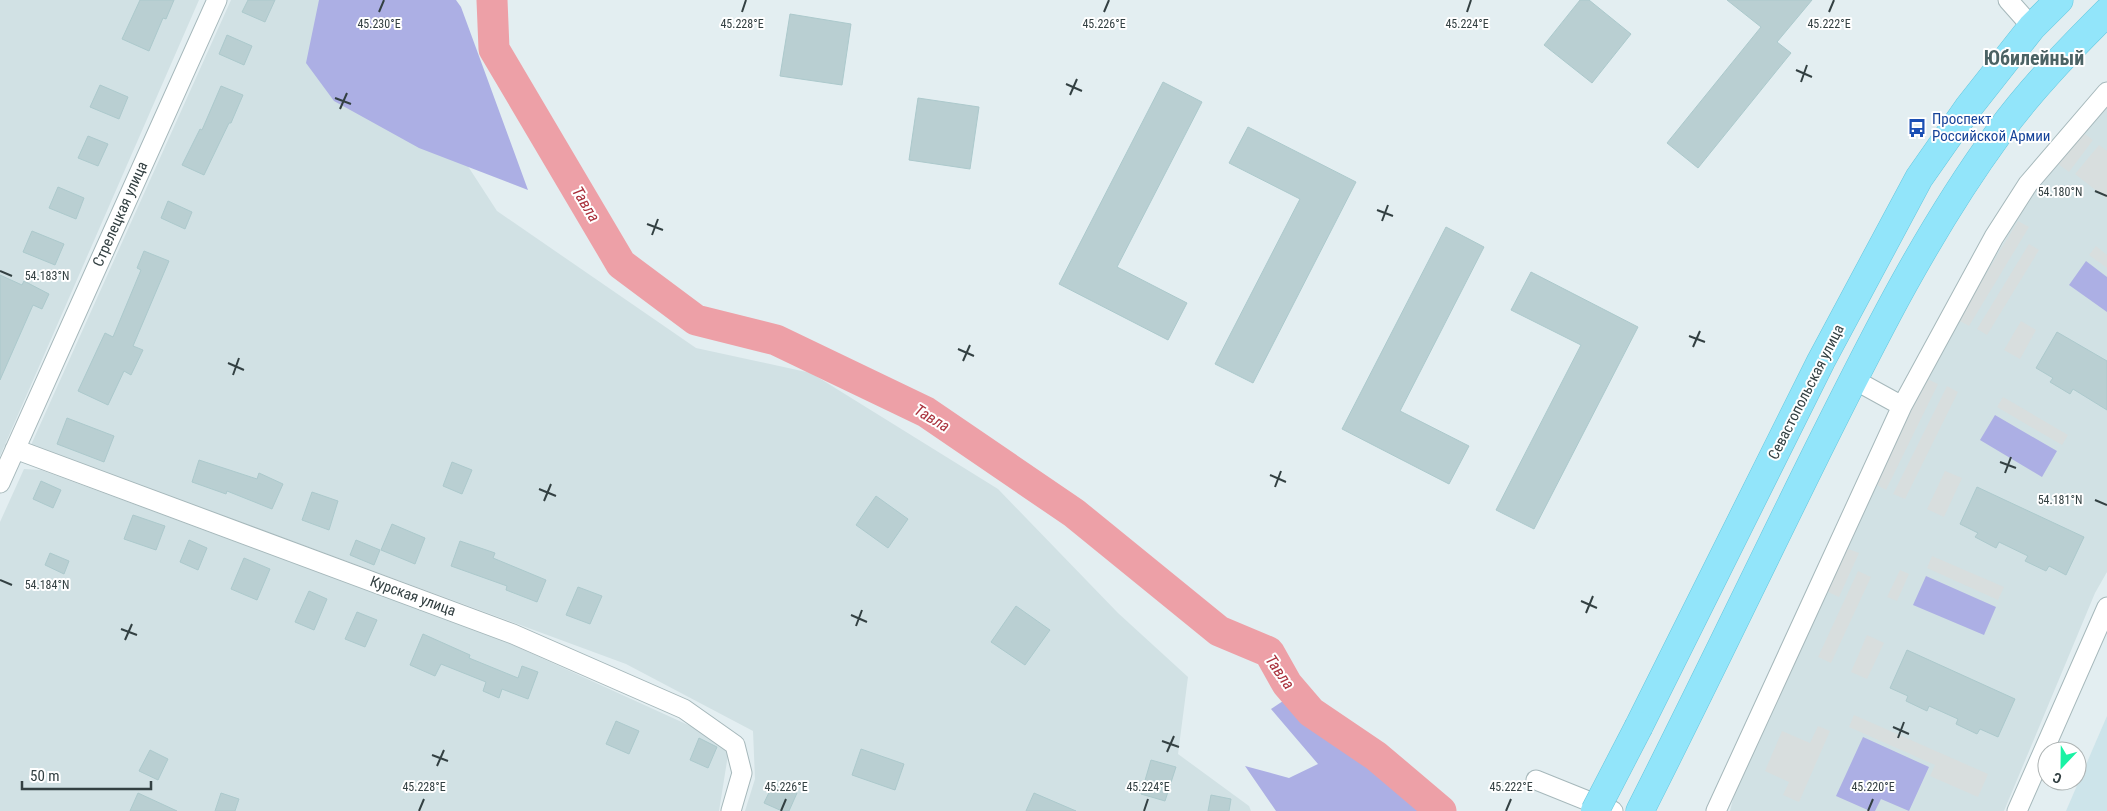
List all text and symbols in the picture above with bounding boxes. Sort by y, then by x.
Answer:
text: 45.230°E [357,17,401,31]
text: 45.228°E [720,17,764,31]
text: 45.226°E [1082,17,1126,31]
text: 45.224°E [1445,17,1489,31]
text: 45.222°E [1807,17,1851,31]
district label: Юбилейный [1984,46,2084,70]
place label: Проспект Российской Армии [1932,110,2051,145]
bus stop icon: Проспект Российской Армии [1906,117,1928,139]
street label: Стрелецкая улица [89,159,151,269]
water label: Тавла [568,183,604,225]
text: 54.180°N [2038,185,2082,199]
text: 54.183°N [25,269,69,283]
street label: Севастопольская улица [1764,322,1848,462]
water label: Тавла [911,400,953,436]
text: 54.181°N [2038,493,2082,507]
street label: Курская улица [368,572,458,620]
text: 54.184°N [25,578,69,592]
water label: Тавла [1261,651,1299,693]
north arrow [2037,741,2087,791]
scale bar [22,758,151,790]
text: 50 m [30,767,60,785]
text: С [2050,769,2064,787]
text: 45.228°E [402,780,446,794]
text: 45.226°E [764,780,808,794]
text: 45.224°E [1126,780,1170,794]
text: 45.222°E [1489,780,1533,794]
text: 45.220°E [1851,780,1895,794]

